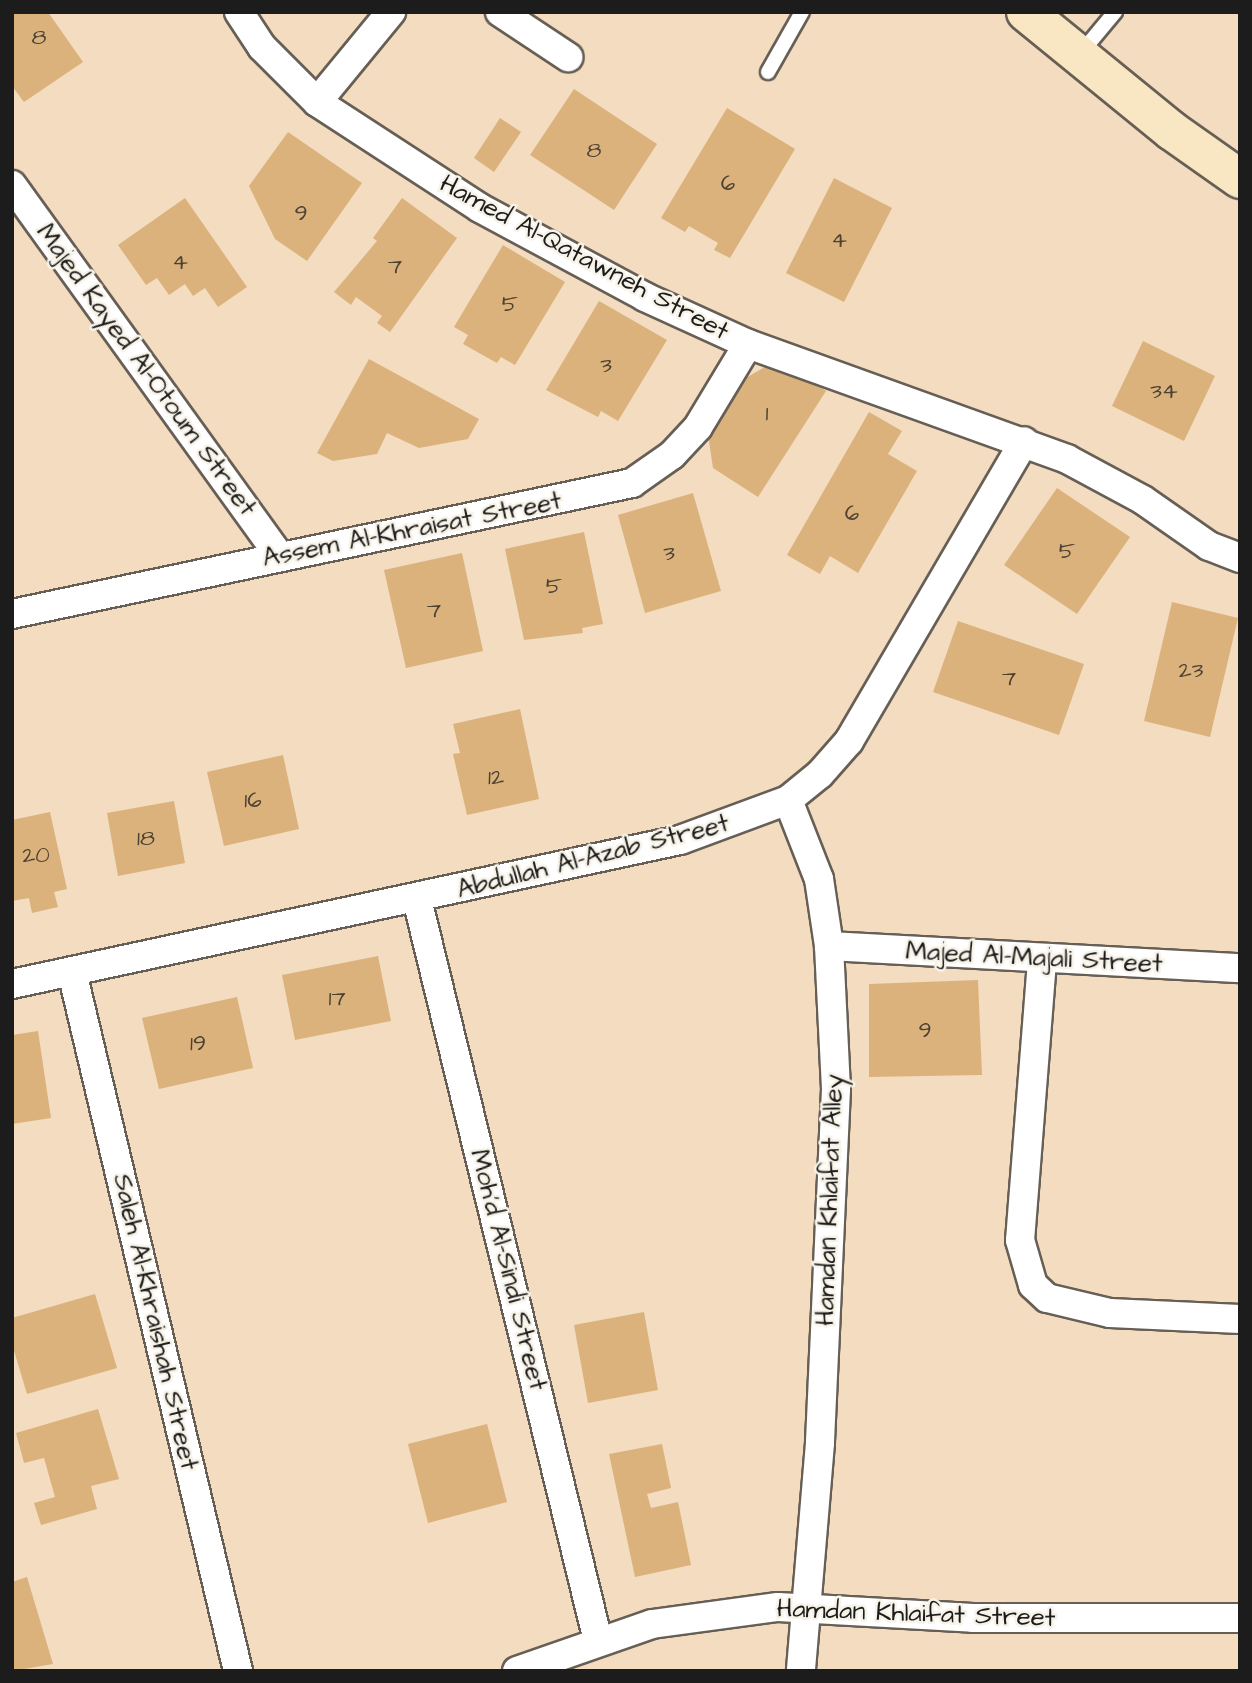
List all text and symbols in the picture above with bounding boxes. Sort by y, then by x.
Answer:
house number: 8 [32,23,46,51]
house number: 8 [587,136,601,164]
street label: Hamed Al-Qatawneh Street [434,168,734,348]
house number: 6 [721,169,735,197]
house number: 9 [294,199,308,227]
street label: Majed Kayed Al-Otoum Street [29,218,263,522]
house number: 4 [831,226,847,254]
house number: 4 [172,248,188,276]
house number: 7 [388,252,402,280]
house number: 5 [502,290,518,318]
house number: 3 [600,351,612,379]
house number: 34 [1150,377,1178,405]
house number: 1 [766,399,768,427]
street label: Assem Al-Khraisat Street [260,486,564,574]
house number: 6 [845,499,859,527]
house number: 5 [1059,537,1075,565]
house number: 3 [663,539,675,567]
house number: 5 [546,572,562,600]
house number: 7 [427,596,441,624]
house number: 23 [1179,656,1203,684]
house number: 7 [1002,664,1016,692]
house number: 12 [488,763,504,791]
house number: 16 [244,786,262,814]
street label: Abdullah Al-Azab Street [454,808,732,906]
house number: 18 [137,824,155,852]
house number: 20 [22,841,50,869]
street label: Majed Al-Majali Street [905,936,1163,980]
house number: 17 [328,984,346,1012]
house number: 9 [918,1016,932,1044]
house number: 19 [190,1029,206,1057]
street label: Hamdan Khlaifat Alley [810,1074,850,1326]
street label: Moh'd Al-Sindi Street [463,1146,553,1394]
street label: Saleh Al-Khraishah Street [106,1171,204,1473]
street label: Hamdan Khlaifat Street [776,1594,1056,1634]

